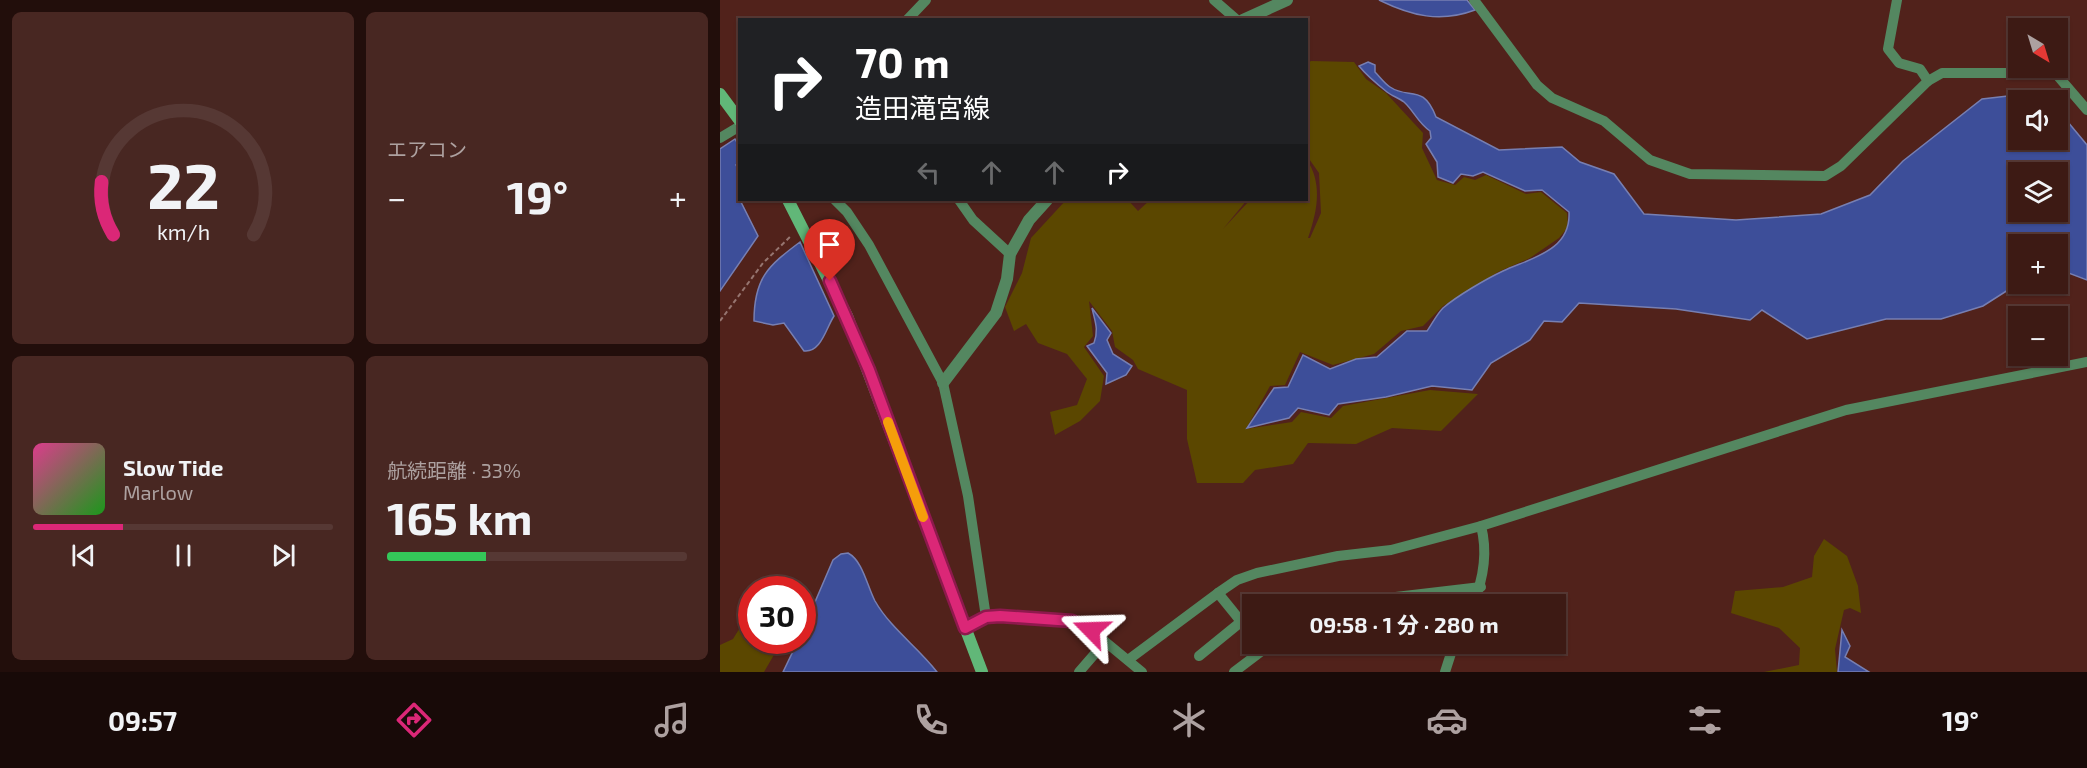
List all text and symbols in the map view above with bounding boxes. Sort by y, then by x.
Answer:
north arrow [2008,18,2068,78]
map controls [2008,18,2068,366]
text: 70 m [855,36,950,86]
icon: right [756,42,834,120]
button: sound [2008,90,2068,150]
text: 造田滝宮線 [855,91,990,123]
text: エアコン [387,137,467,161]
text: 22 [147,147,219,222]
icon: left [912,156,945,189]
icon: ahead [975,156,1008,189]
icon: ahead [1038,156,1071,189]
icon: right [1101,156,1134,189]
button: layers [2008,162,2068,222]
text: 19° [507,169,568,223]
text: − [387,177,406,217]
text: + [669,177,687,217]
text: km/h [156,219,210,244]
pin [804,219,855,281]
icon: arrive [813,228,846,261]
button: + [2008,234,2068,294]
button: − [2008,306,2068,366]
text: Slow Tide [123,454,223,480]
text: 航続距離 · 33% [387,458,521,482]
text: Marlow [123,480,193,504]
text: 165 km [387,490,532,544]
icon: previous [67,539,100,572]
icon: pause [167,539,200,572]
icon: next [267,539,300,572]
speed limit sign: 30 [738,576,816,654]
position arrow [1059,598,1123,662]
text: 09:58 · 1 分 · 280 m [1309,611,1499,637]
icon: directions [393,699,435,741]
icon: music [651,699,693,741]
icon: phone [910,699,952,741]
icon: climate [1168,699,1210,741]
icon: car [1426,699,1468,741]
icon: filters [1684,699,1726,741]
text: 09:57 [108,704,177,736]
text: 19° [1942,704,1979,736]

